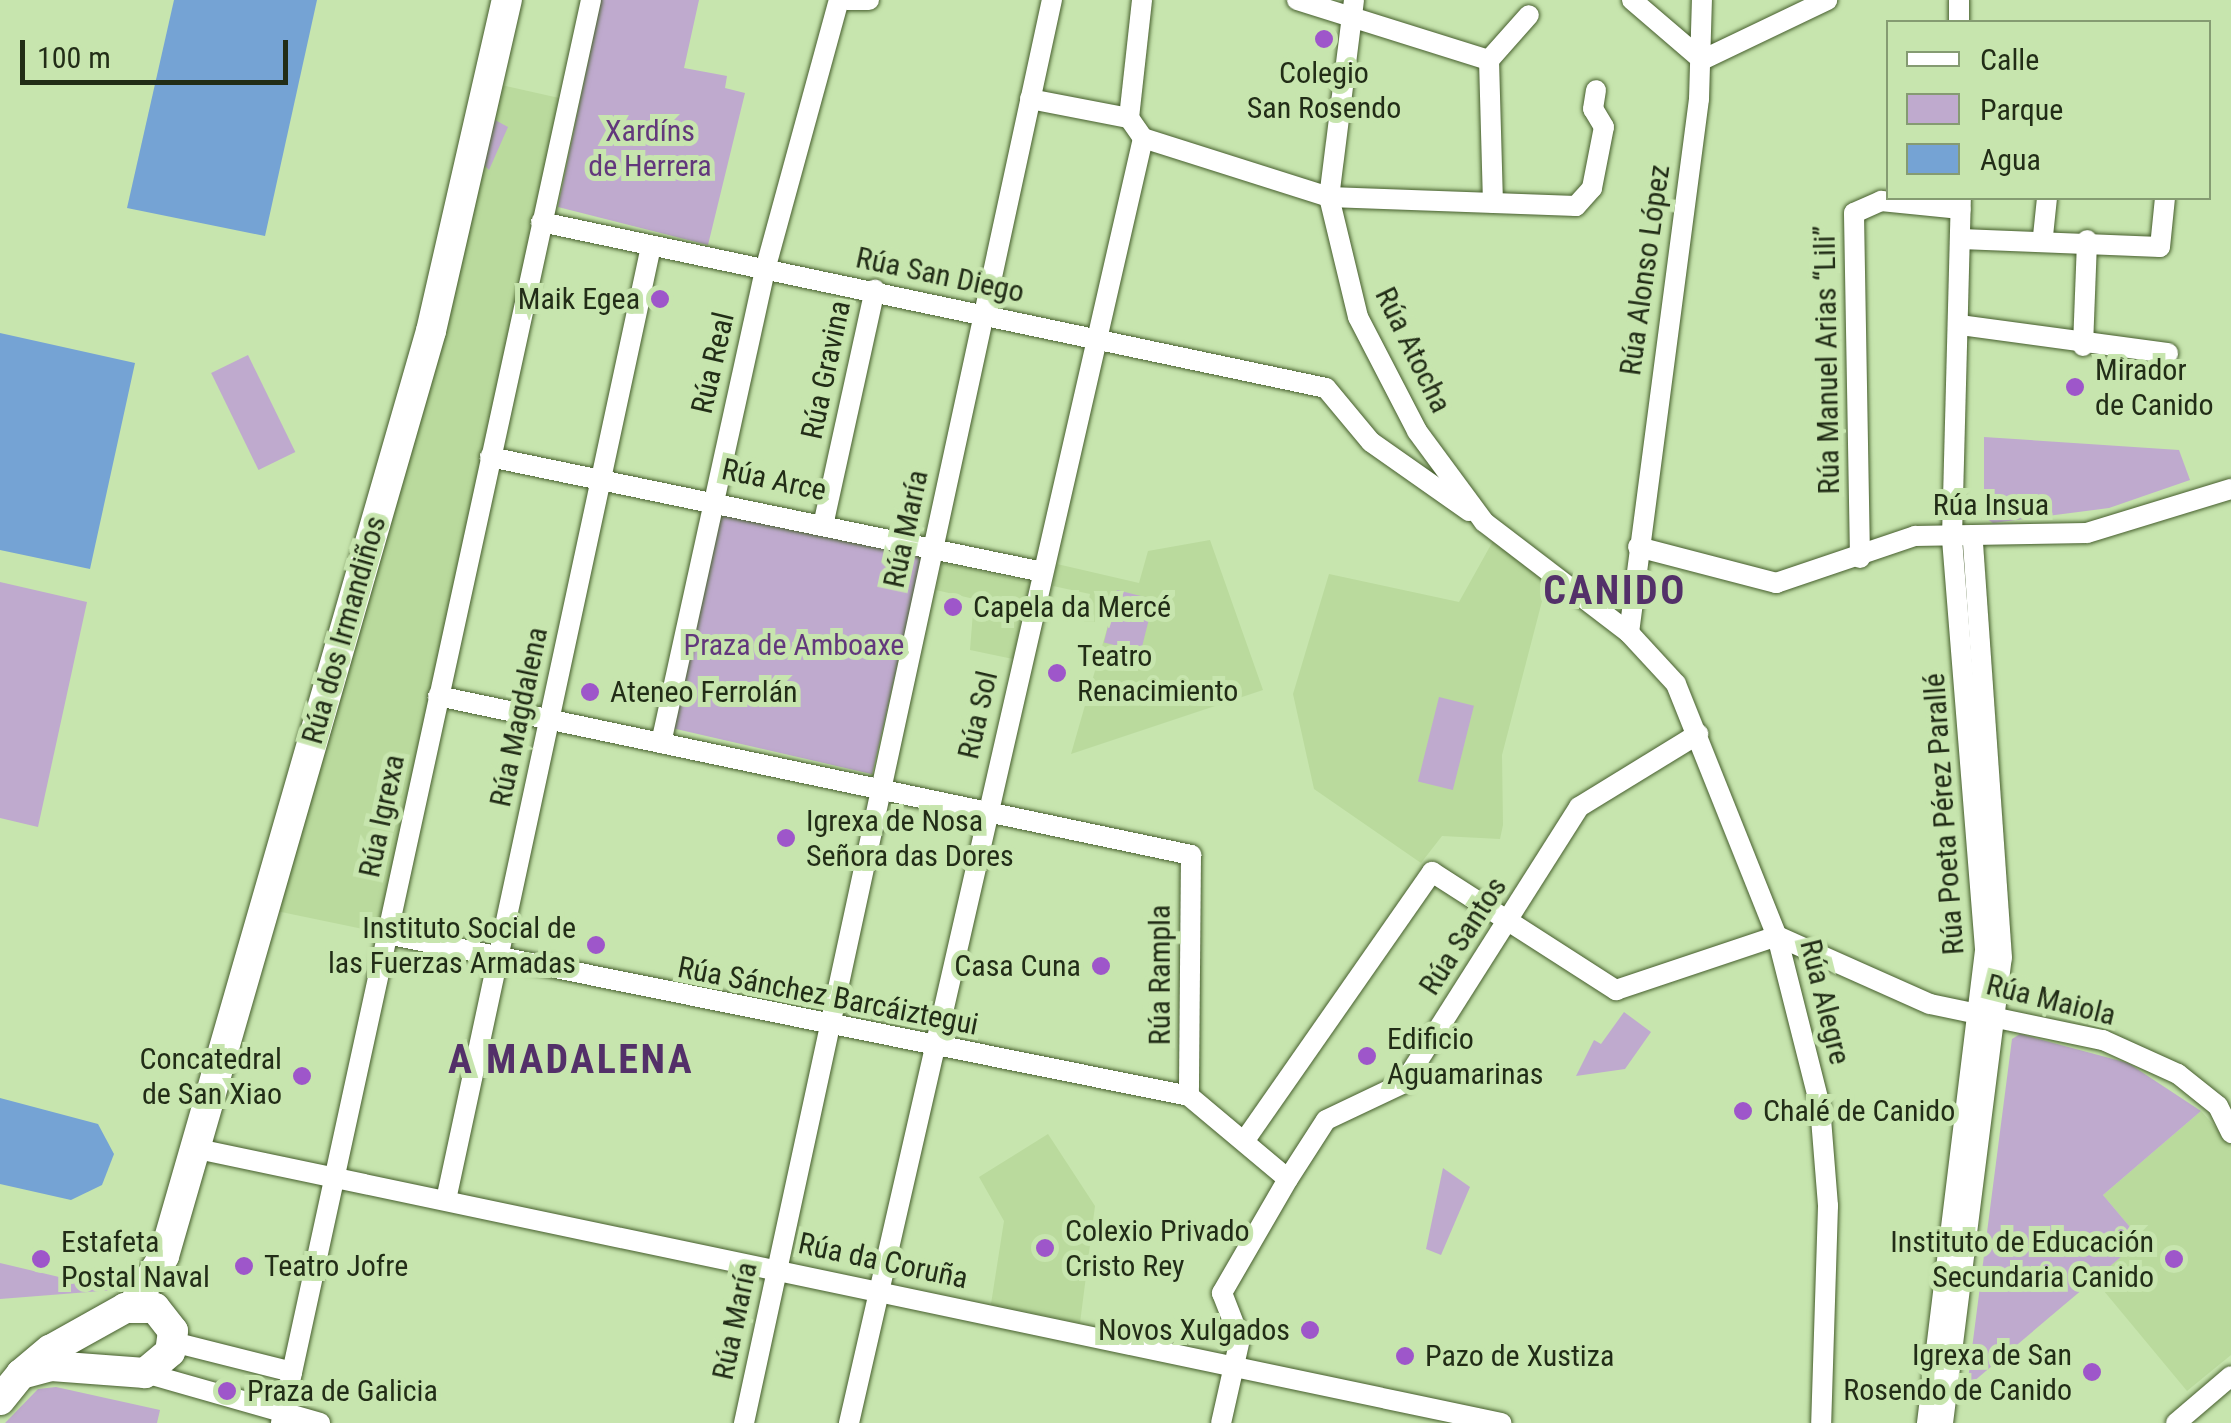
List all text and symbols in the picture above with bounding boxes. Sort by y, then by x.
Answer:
scale bar [25,20,292,82]
legend [1886,20,2211,200]
marker: Colegio San Rosendo [1313,28,1335,50]
text: 100 m [37,40,111,75]
text: Calle [1980,42,2039,77]
place label: Colegio San Rosendo [1247,55,1401,126]
text: Parque [1980,92,2063,127]
park label: Xardíns de Herrera [588,113,712,184]
text: Agua [1980,142,2041,177]
street label: Rúa Alonso López [1612,162,1678,378]
street label: Rúa Manuel Arias “Lili” [1807,225,1847,495]
street label: Rúa San Diego [853,240,1027,310]
place label: Maik Egea [518,281,640,317]
street label: Rúa Atocha [1367,281,1459,419]
marker: Maik Egea [649,288,671,310]
street label: Rúa Gravina [794,297,858,443]
street label: Rúa Real [684,309,742,417]
place label: Mirador de Canido [2095,352,2214,422]
marker: Mirador de Canido [2064,376,2086,398]
street label: Rúa Arce [719,451,829,509]
street label: Rúa María [876,467,936,591]
street label: Rúa Insua [1933,487,2049,523]
street label: Rúa dos Irmandiños [294,512,394,748]
district label: CANIDO [1543,567,1687,615]
place label: Capela da Mercé [973,589,1171,625]
marker: Capela da Mercé [942,596,964,618]
street label: Rúa Magdalena [482,624,556,810]
park label: Praza de Amboaxe [684,627,904,663]
place label: Teatro Renacimiento [1077,638,1238,708]
marker: Teatro Renacimiento [1046,662,1068,684]
street label: Rúa Sol [950,668,1006,762]
street label: Rúa Poeta Pérez Parallé [1916,672,1972,956]
place label: Ateneo Ferrolán [610,674,798,710]
marker: Ateneo Ferrolán [579,681,601,703]
street label: Rúa Igrexa [351,751,413,881]
place label: Igrexa de Nosa Señora das Dores [806,803,1014,874]
marker: Igrexa de Nosa Señora das Dores [775,827,797,849]
street label: Rúa Santos [1412,870,1514,1002]
street label: Rúa Rampla [1142,905,1178,1045]
place label: Instituto Social de las Fuerzas Armadas [328,910,576,980]
marker: Instituto Social de las Fuerzas Armadas [585,934,607,956]
street label: Rúa Alegre [1792,936,1858,1068]
place label: Casa Cuna [954,948,1081,984]
street label: Rúa Sánchez Barcáiztegui [675,949,981,1043]
marker: Casa Cuna [1090,955,1112,977]
street label: Rúa Maiola [1983,967,2119,1033]
place label: Edificio Aguamarinas [1387,1021,1544,1092]
district label: A MADALENA [448,1036,694,1084]
place label: Concatedral de San Xiao [140,1041,282,1112]
marker: Edificio Aguamarinas [1356,1045,1378,1067]
marker: Concatedral de San Xiao [291,1065,313,1087]
place label: Chalé de Canido [1763,1093,1955,1129]
marker: Chalé de Canido [1732,1100,1754,1122]
place label: Colexio Privado Cristo Rey [1065,1213,1250,1284]
place label: Estafeta Postal Naval [61,1224,210,1294]
place label: Instituto de Educación Secundaria Canido [1890,1224,2154,1294]
street label: Rúa da Coruña [795,1225,971,1297]
marker: Colexio Privado Cristo Rey [1034,1237,1056,1259]
marker: Estafeta Postal Naval [30,1248,52,1270]
place label: Teatro Jofre [264,1248,408,1284]
marker: Instituto de Educación Secundaria Canido [2163,1248,2185,1270]
marker: Teatro Jofre [233,1255,255,1277]
street label: Rúa María [705,1259,765,1383]
place label: Novos Xulgados [1098,1312,1290,1348]
marker: Novos Xulgados [1299,1319,1321,1341]
place label: Igrexa de San Rosendo de Canido [1843,1337,2072,1408]
place label: Pazo de Xustiza [1425,1338,1614,1374]
marker: Pazo de Xustiza [1394,1345,1416,1367]
marker: Igrexa de San Rosendo de Canido [2081,1361,2103,1383]
place label: Praza de Galicia [247,1373,438,1409]
marker: Praza de Galicia [216,1380,238,1402]

